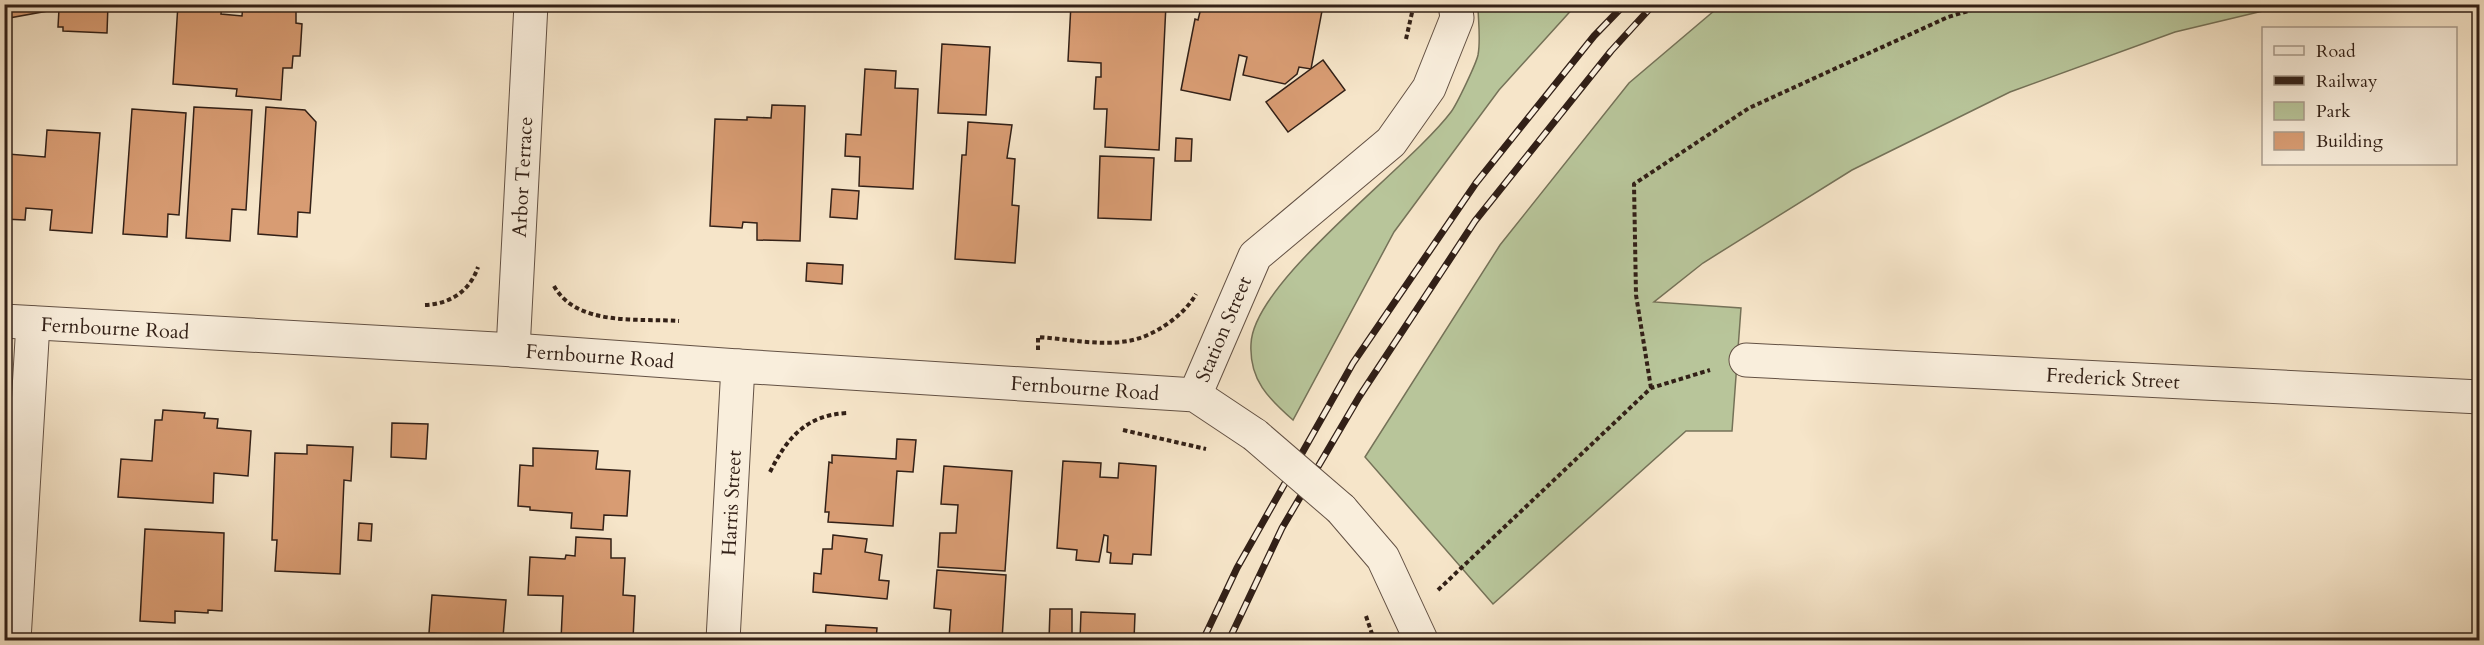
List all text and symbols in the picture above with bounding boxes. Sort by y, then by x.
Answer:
legend [2262,27,2457,165]
text: Road [2316,39,2356,64]
text: Railway [2316,69,2378,94]
text: Park [2316,99,2351,124]
street label: Arbor Terrace [506,116,539,238]
text: Building [2316,129,2384,154]
street label: Station Street [1189,271,1258,386]
street label: Fernbourne Road [40,311,190,346]
street label: Fernbourne Road [525,338,675,375]
street label: Frederick Street [2045,362,2181,396]
street label: Fernbourne Road [1010,370,1160,407]
street label: Harris Street [715,449,748,557]

